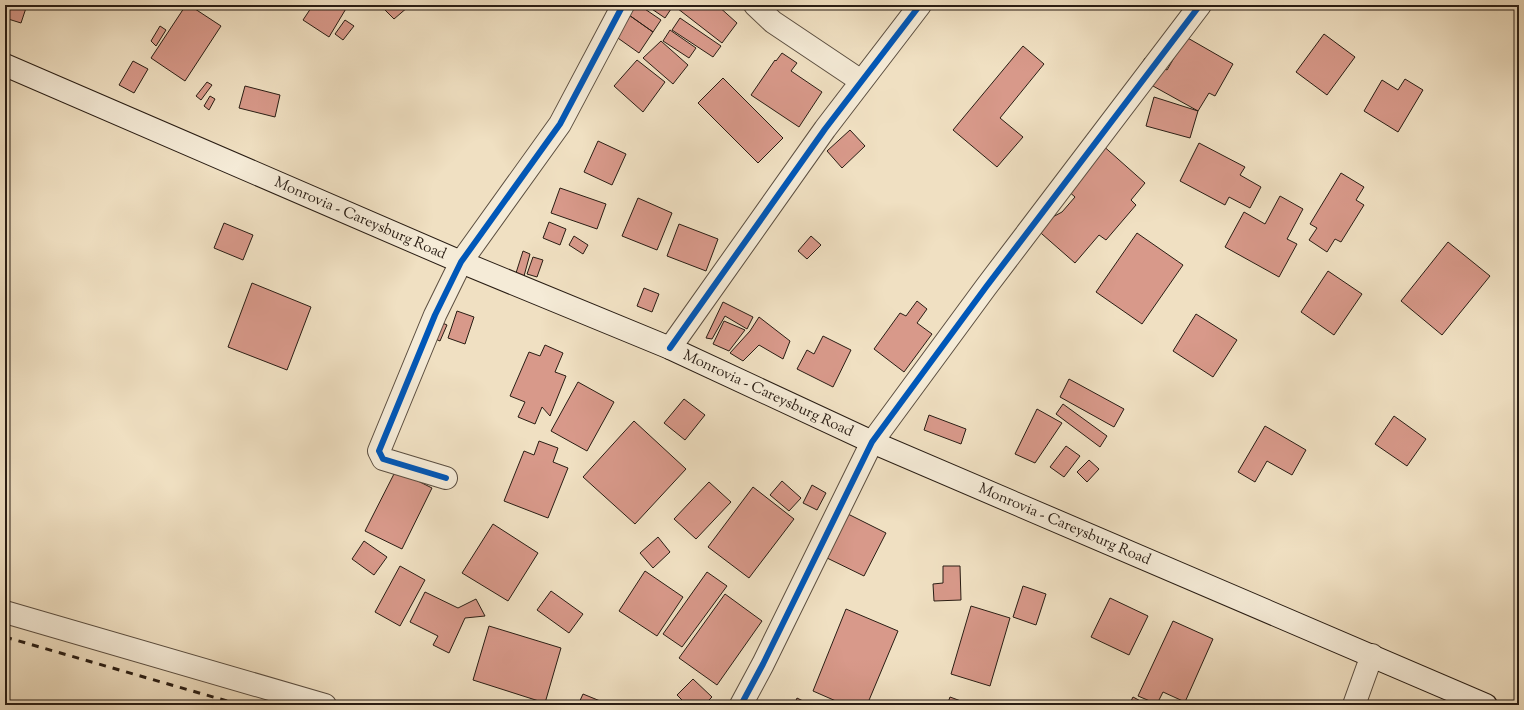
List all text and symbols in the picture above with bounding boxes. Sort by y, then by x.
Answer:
street label: Monrovia - Careysburg Road [271,172,450,265]
street label: Monrovia - Careysburg Road [680,345,857,443]
street label: Monrovia - Careysburg Road [975,478,1154,571]

